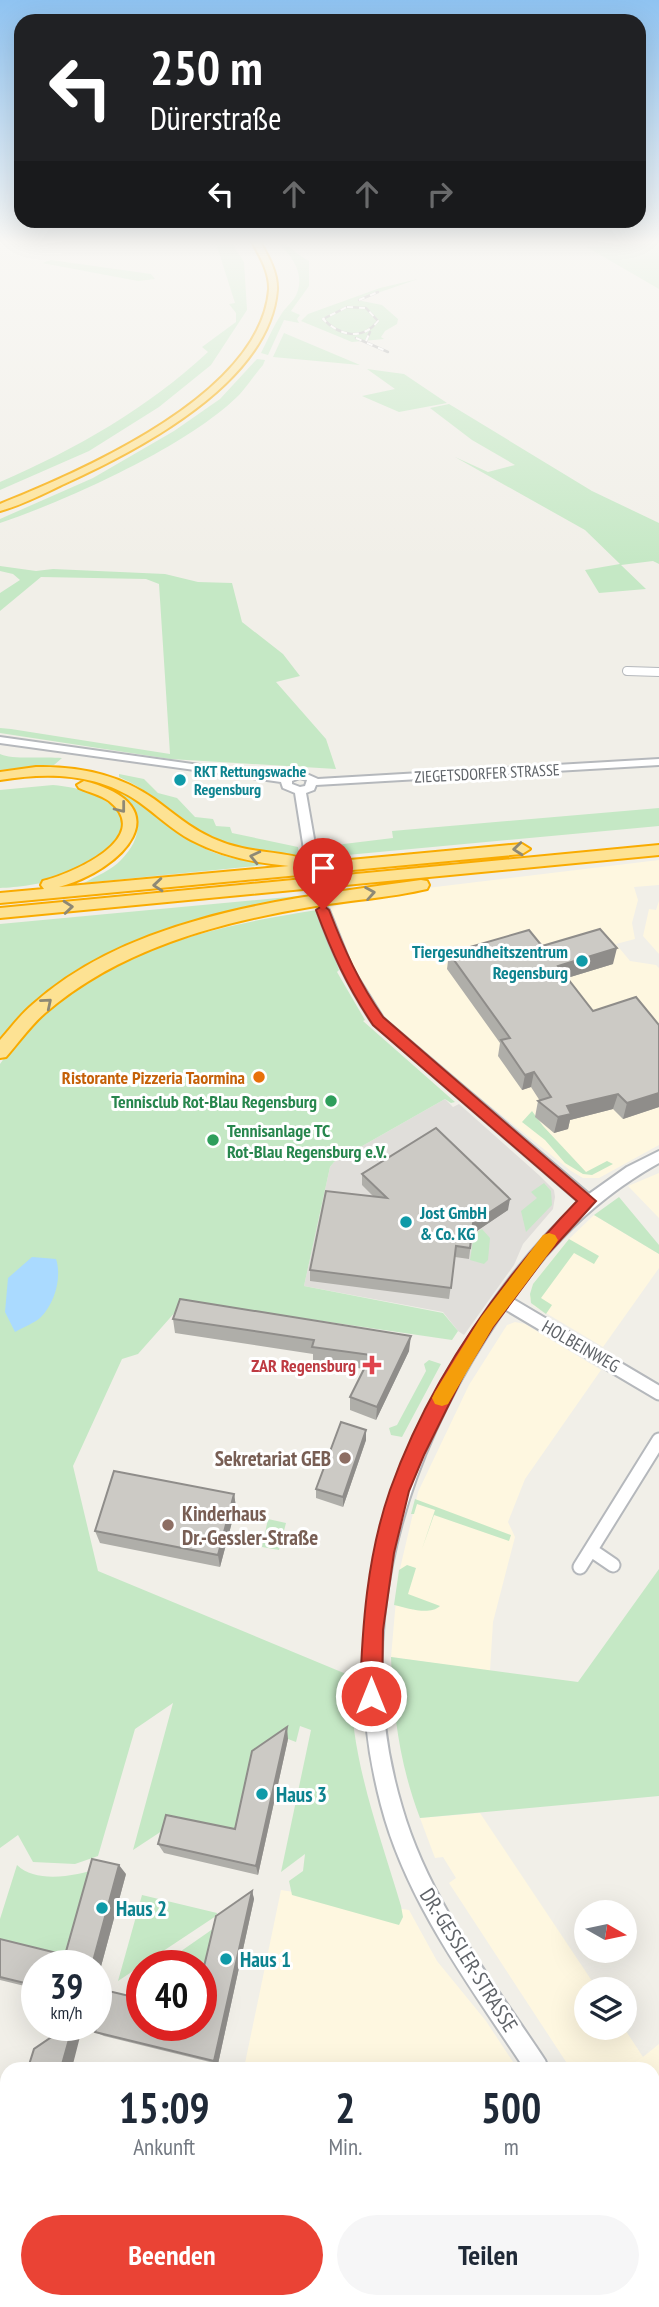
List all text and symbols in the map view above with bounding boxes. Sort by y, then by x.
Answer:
text: 250 m [150,35,263,99]
icon: left [35,42,126,133]
text: Dürerstraße [150,97,281,139]
icon: left [202,175,240,213]
icon: ahead [275,175,313,213]
icon: ahead [348,175,386,213]
icon: right [421,175,459,213]
street label: ZIEGETSDORFER STRASSE [414,759,560,787]
place label: RKT Rettungswache Regensburg [194,761,306,799]
marker: RKT Rettungswache Regensburg [172,772,188,788]
one-way arrow [113,800,125,812]
pin [293,838,353,910]
one-way arrow [512,841,523,856]
icon: arrive [304,849,342,887]
one-way arrow [249,851,261,865]
one-way arrow [152,877,163,892]
one-way arrow [364,886,376,901]
one-way arrow [63,900,74,915]
place label: Tiergesundheitszentrum Regensburg [412,940,568,984]
marker: Tiergesundheitszentrum Regensburg [574,953,590,969]
one-way arrow [39,999,52,1011]
place label: Ristorante Pizzeria Taormina [62,1066,245,1089]
marker: Ristorante Pizzeria Taormina [251,1069,267,1085]
place label: Tennisclub Rot-Blau Regensburg [111,1090,317,1113]
marker: Tennisclub Rot-Blau Regensburg [323,1093,339,1109]
place label: Tennisanlage TC Rot-Blau Regensburg e.V. [227,1119,387,1163]
marker: Tennisanlage TC Rot-Blau Regensburg e.V. [205,1132,221,1148]
place label: Jost GmbH & Co. KG [419,1201,487,1245]
marker: Jost GmbH & Co. KG [398,1214,414,1230]
street label: HOLBEINWEG [538,1315,624,1377]
place label: ZAR Regensburg [251,1354,356,1377]
marker: ZAR Regensburg [362,1355,382,1375]
place label: Sekretariat GEB [215,1445,331,1472]
marker: Sekretariat GEB [337,1450,353,1466]
place label: Kinderhaus Dr.-Gessler-Straße [182,1500,318,1551]
marker: Kinderhaus Dr.-Gessler-Straße [160,1517,176,1533]
position arrow [334,1659,408,1733]
place label: Haus 3 [276,1781,327,1808]
marker: Haus 3 [254,1786,270,1802]
street label: DR.-GESSLER-STRASSE [414,1883,524,2037]
place label: Haus 2 [116,1895,167,1922]
marker: Haus 2 [94,1900,110,1916]
north arrow [574,1900,637,1964]
map controls [574,1900,637,2040]
place label: Haus 1 [240,1946,291,1973]
speed limit sign: 40 [126,1950,217,2041]
marker: Haus 1 [218,1951,234,1967]
text: 39 [50,1963,83,2009]
button: layers [574,1977,637,2040]
text: km/h [51,2001,82,2024]
text: 15:09 [119,2080,210,2135]
text: 2 [335,2080,355,2135]
text: 500 [481,2080,541,2135]
text: Ankunft [133,2132,195,2161]
text: Min. [328,2132,362,2161]
text: m [504,2132,519,2161]
button: Beenden [21,2215,323,2295]
button: Teilen [337,2215,639,2295]

